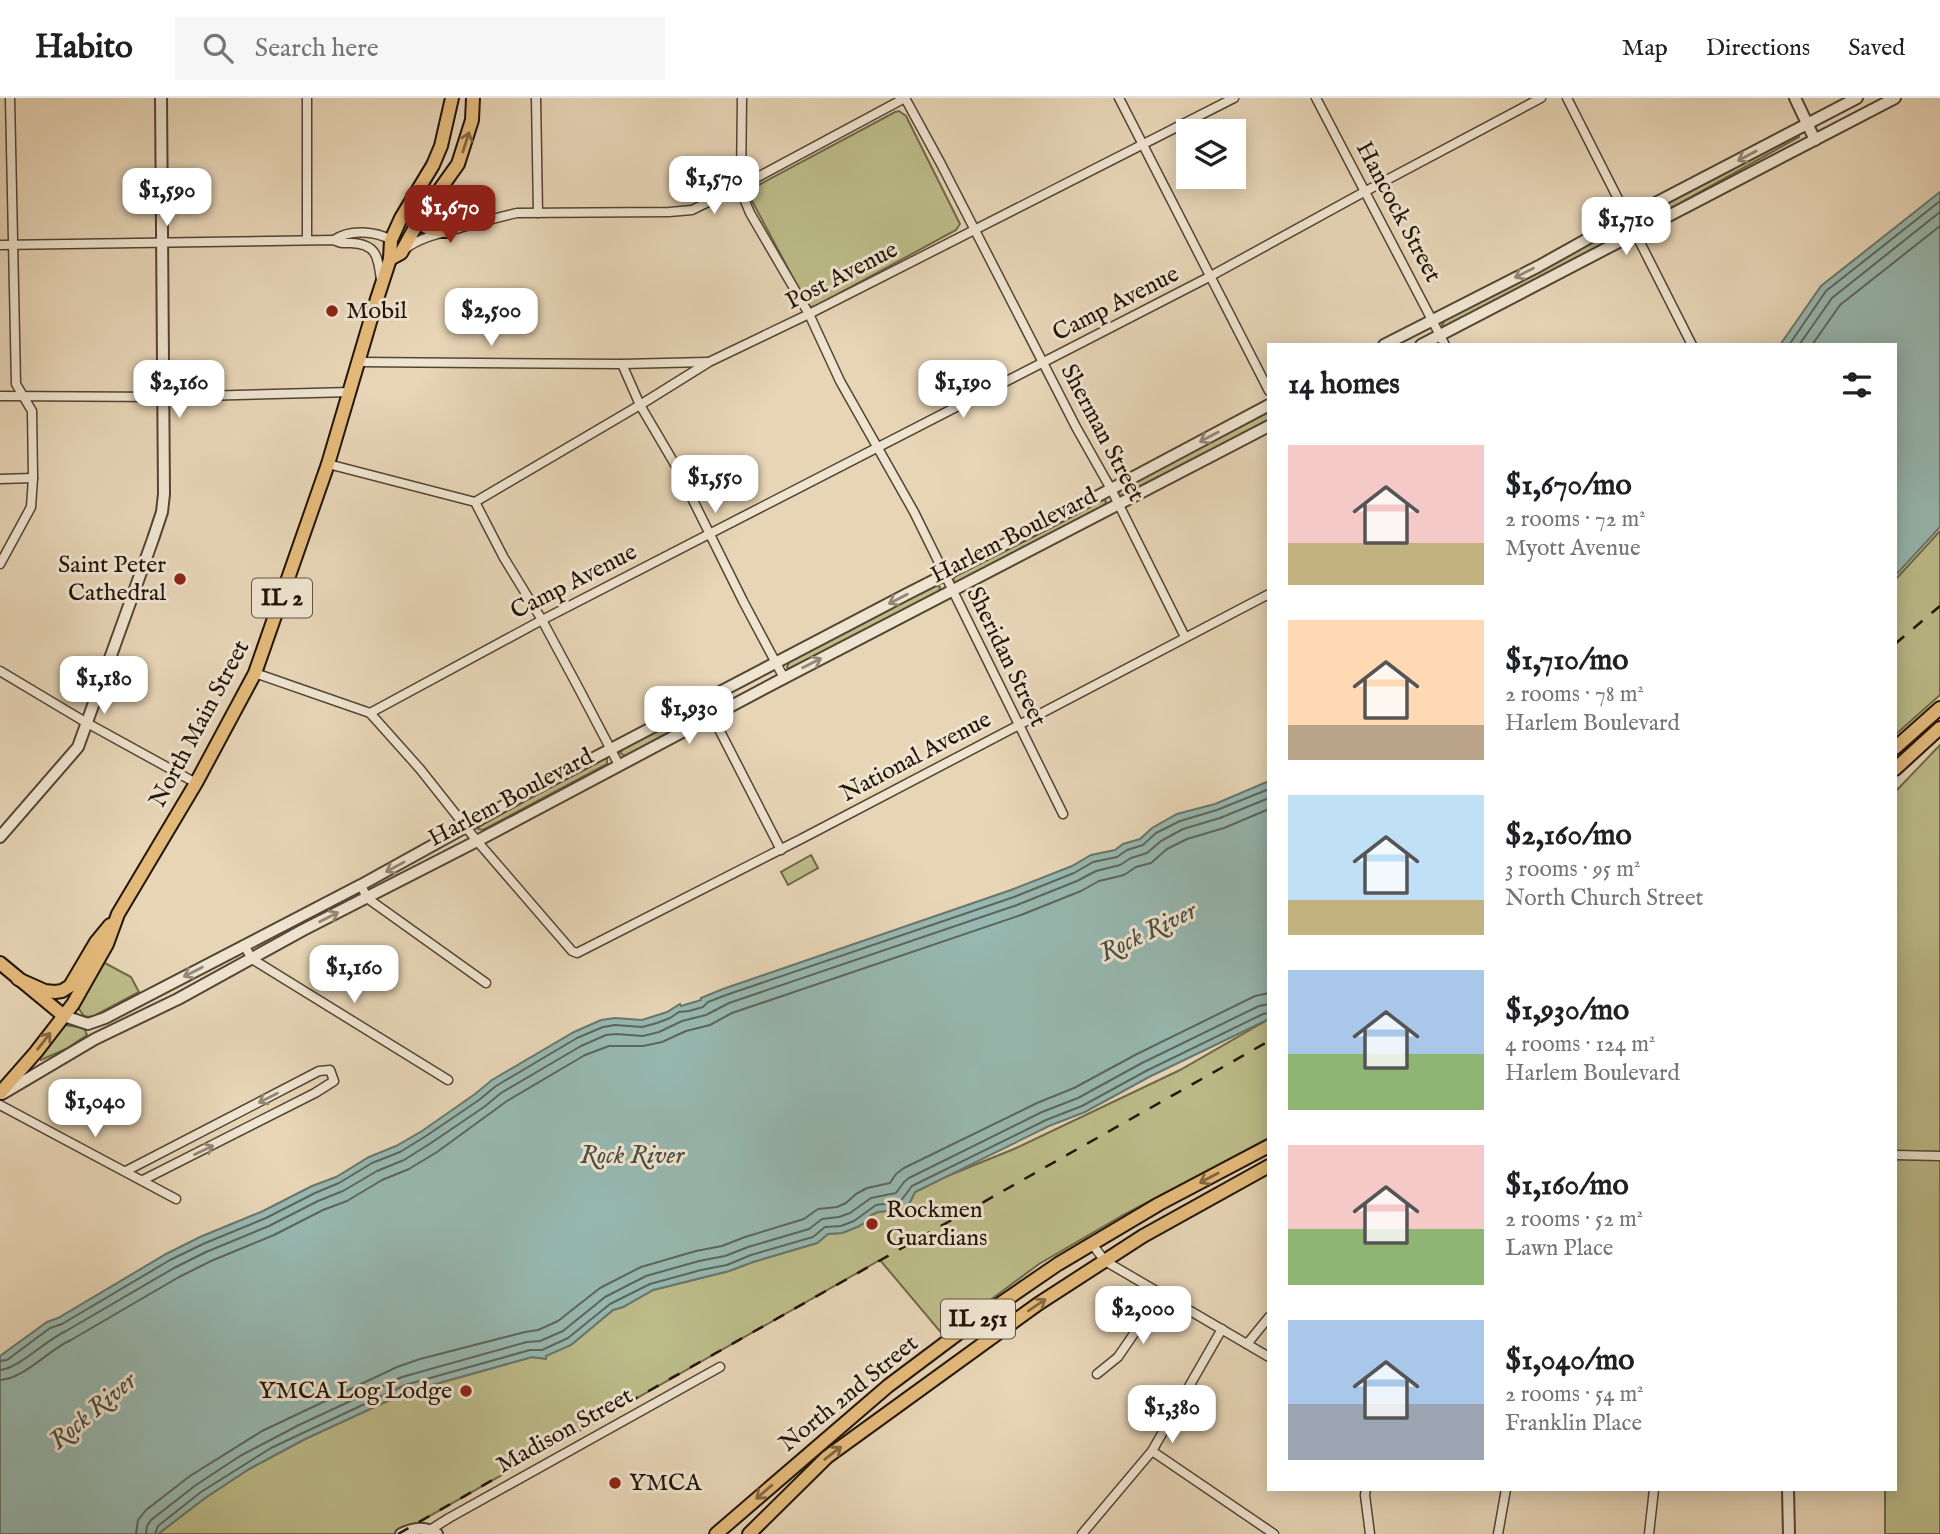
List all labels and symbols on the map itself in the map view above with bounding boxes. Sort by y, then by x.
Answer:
one-way arrow [460,131,473,153]
street label: Hancock Street [1348,136,1448,288]
one-way arrow [1737,150,1758,163]
pin: $1,570 [657,156,771,216]
pin: $1,590 [110,169,224,228]
pin: $1,670 [393,186,507,245]
pin: $1,710 [1569,198,1683,257]
street label: Post Avenue [781,235,903,317]
street label: Camp Avenue [1048,259,1184,349]
one-way arrow [1514,267,1535,281]
pin: $2,500 [434,288,548,348]
place label: Mobil [346,296,407,327]
marker: Mobil [324,303,340,319]
street label: Sherman Street [1053,359,1151,507]
pin: $2,160 [122,360,236,420]
pin: $1,190 [906,360,1020,420]
one-way arrow [1199,431,1220,445]
pin: $1,550 [658,456,772,515]
street label: Harlem Boulevard [926,481,1102,591]
street label: Camp Avenue [506,537,642,627]
place label: Saint Peter Cathedral [58,550,166,609]
marker: Saint Peter Cathedral [172,571,188,587]
road number: IL 2 [252,578,312,618]
street label: Sheridan Street [959,582,1053,732]
one-way arrow [888,592,909,606]
street label: North Main Street [143,635,257,813]
pin: $1,180 [47,656,161,716]
one-way arrow [801,656,822,670]
pin: $1,930 [632,686,746,746]
street label: National Avenue [835,704,997,810]
street label: Harlem Boulevard [423,741,599,854]
one-way arrow [385,860,405,874]
water label: Rock River [1094,894,1203,970]
one-way arrow [318,910,339,924]
pin: $1,160 [297,946,411,1005]
one-way arrow [183,965,204,979]
one-way arrow [37,1032,52,1051]
pin: $1,040 [38,1080,152,1139]
one-way arrow [258,1092,279,1105]
water label: Rock River [580,1139,685,1172]
one-way arrow [193,1142,214,1156]
one-way arrow [1199,1171,1219,1185]
place label: Rockmen Guardians [886,1195,988,1254]
marker: Rockmen Guardians [864,1216,880,1232]
pin: $2,000 [1086,1286,1200,1346]
one-way arrow [1027,1298,1046,1312]
road number: IL 251 [941,1300,1015,1338]
street label: North 2nd Street [773,1329,925,1459]
water label: Rock River [42,1364,144,1457]
place label: YMCA Log Lodge [259,1376,452,1407]
street label: Madison Street [491,1381,639,1481]
marker: YMCA Log Lodge [458,1383,474,1399]
pin: $1,380 [1115,1386,1229,1445]
one-way arrow [824,1445,842,1460]
place label: YMCA [629,1468,702,1499]
marker: YMCA [607,1475,623,1491]
one-way arrow [755,1484,773,1500]

